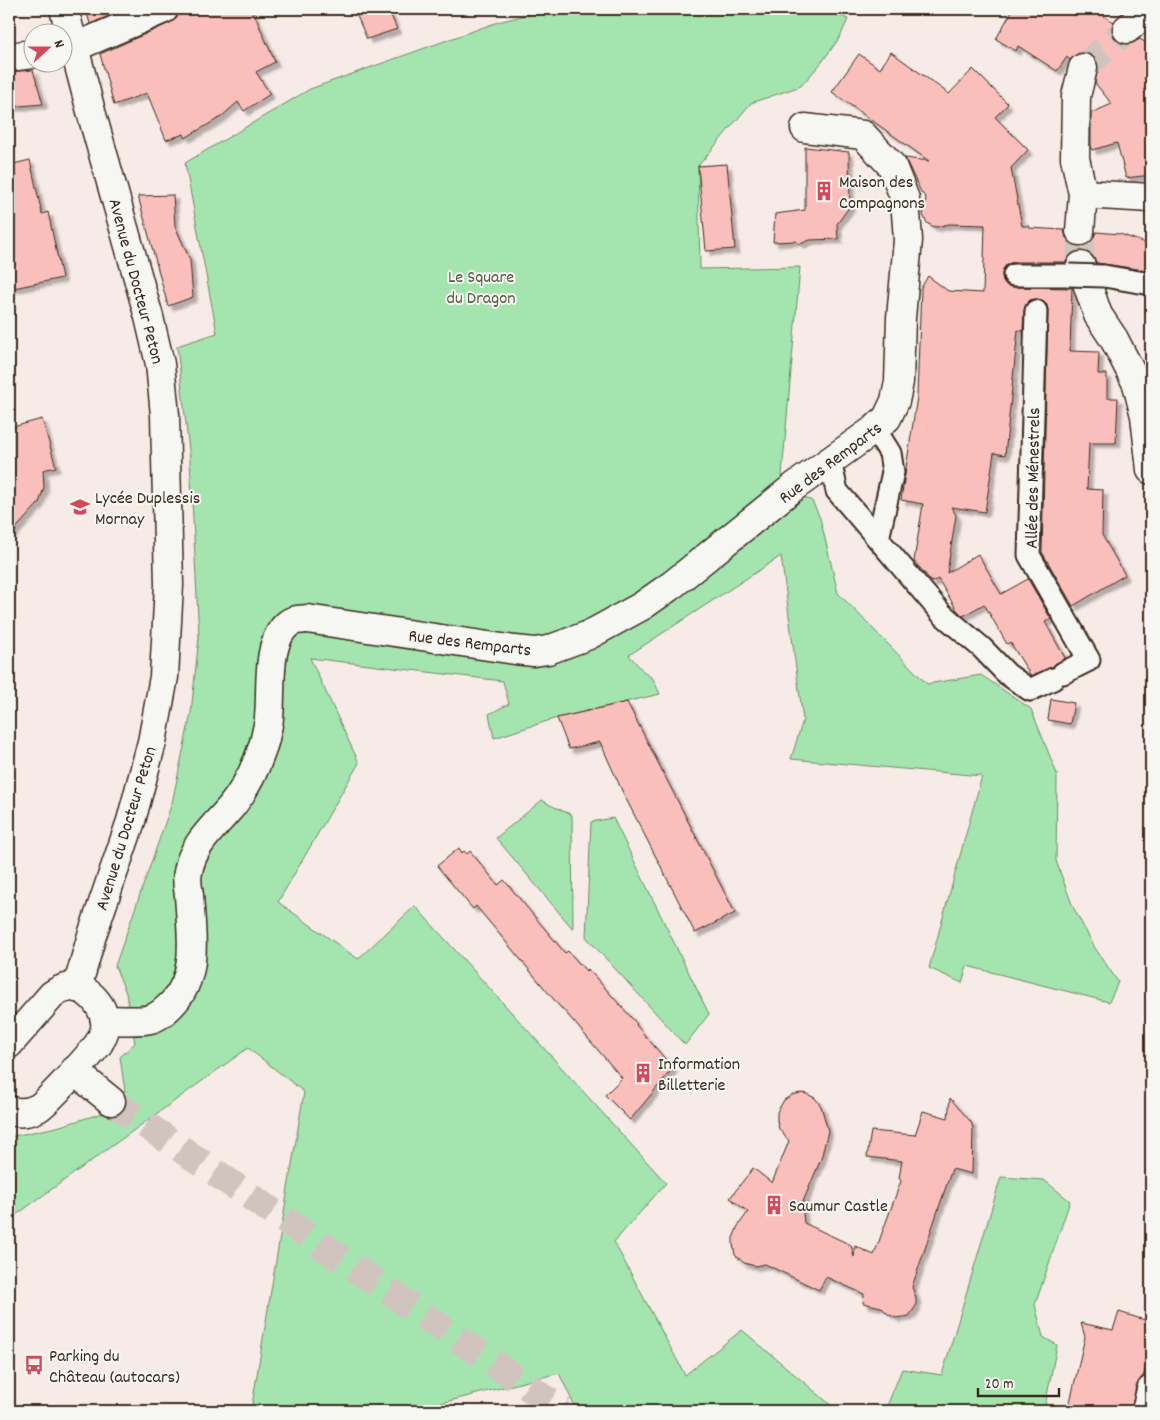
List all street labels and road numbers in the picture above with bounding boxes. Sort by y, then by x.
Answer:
street label: Avenue du Docteur Peton [100,196,169,367]
street label: Allée des Ménestrels [1021,407,1048,549]
street label: Rue des Remparts [775,417,888,511]
street label: Rue des Remparts [407,625,532,664]
street label: Avenue du Docteur Peton [91,744,164,914]

